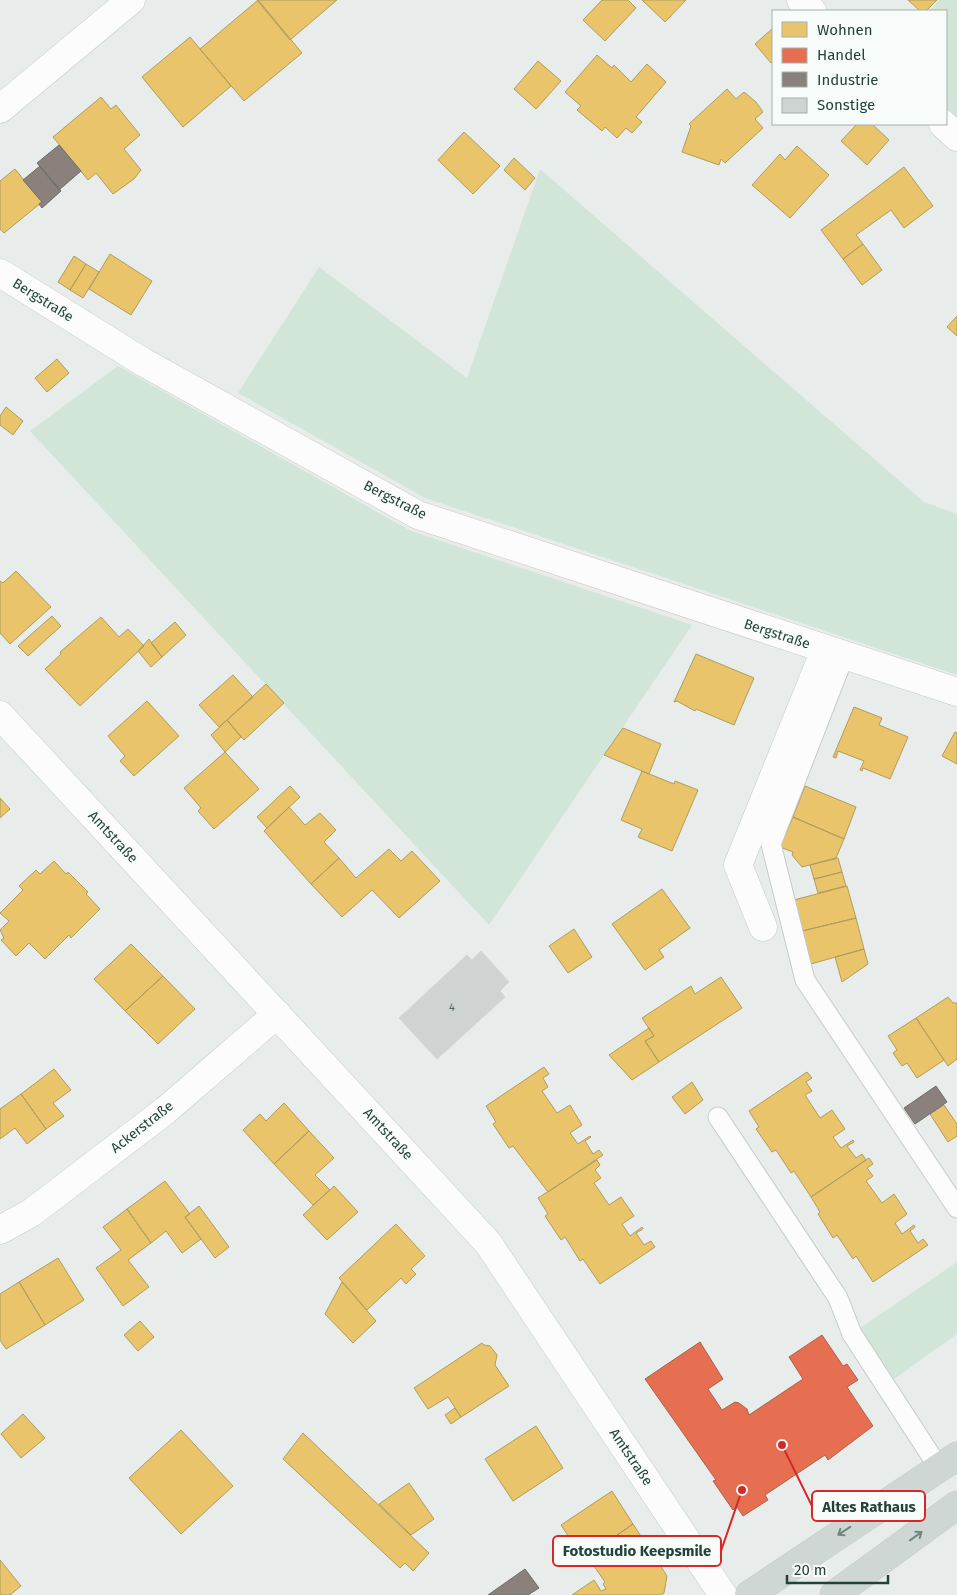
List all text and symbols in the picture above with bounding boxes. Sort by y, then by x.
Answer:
legend [772,10,947,125]
text: Wohnen [817,21,873,39]
text: Handel [817,46,866,64]
text: Industrie [817,71,879,89]
text: Sonstige [817,96,875,114]
street label: Bergstraße [9,275,77,325]
street label: Bergstraße [361,477,429,523]
street label: Bergstraße [742,615,812,653]
street label: Amtstraße [85,807,141,867]
house number: 4 [449,1001,455,1014]
street label: Ackerstraße [107,1097,177,1157]
street label: Amtstraße [360,1104,416,1164]
street label: Amtstraße [606,1425,656,1489]
callout: Altes Rathaus [812,1491,925,1521]
text: Altes Rathaus [821,1498,916,1516]
one-way arrow [837,1526,851,1536]
one-way arrow [909,1531,923,1541]
callout: Fotostudio Keepsmile [553,1536,721,1566]
text: Fotostudio Keepsmile [563,1542,711,1560]
scale bar [787,1552,888,1584]
text: 20 m [794,1561,827,1579]

